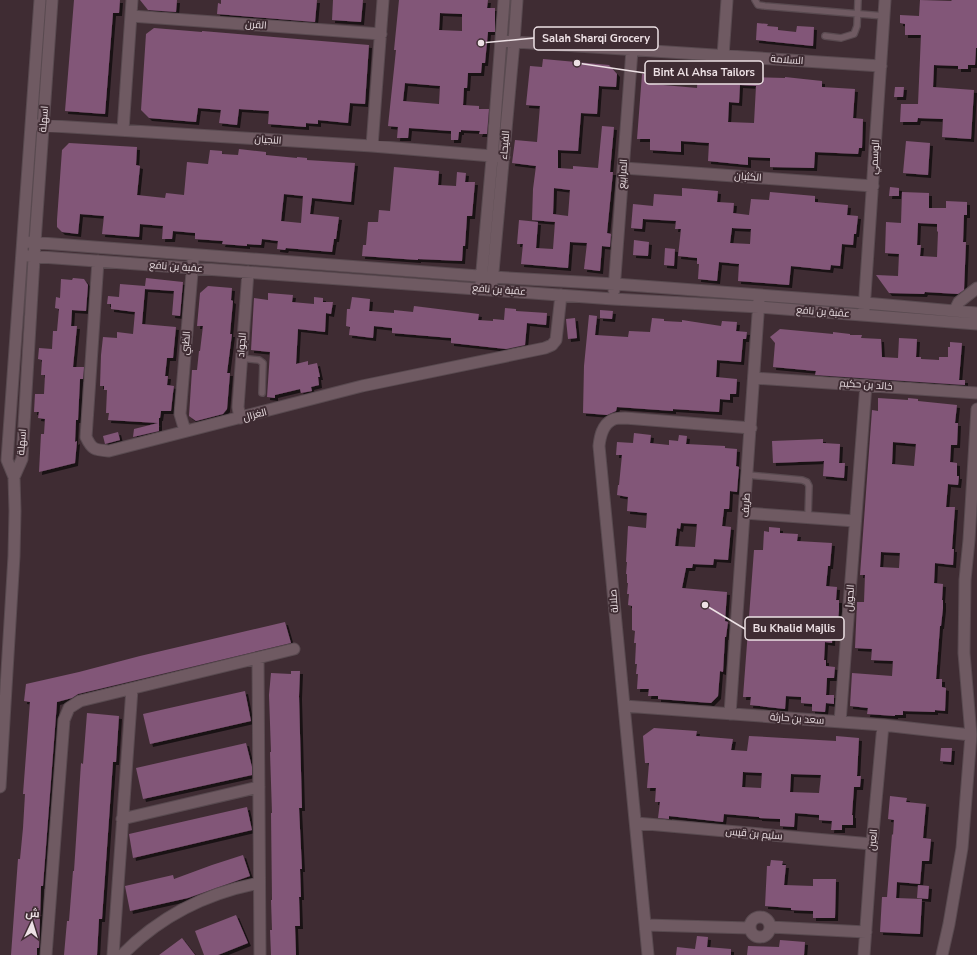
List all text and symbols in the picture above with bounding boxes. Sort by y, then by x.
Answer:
street label: القرن [245,17,267,33]
callout: Salah Sharqi Grocery [534,27,658,50]
text: Salah Sharqi Grocery [542,31,650,46]
street label: السلامة [770,52,804,68]
callout: Bint Al Ahsa Tailors [645,61,763,84]
text: Bint Al Ahsa Tailors [653,65,755,80]
street label: اسهلة [36,105,52,133]
street label: الفيحاء [497,130,513,160]
street label: النجيان [254,132,282,148]
street label: الوسمي [867,139,883,175]
street label: المرابيع [615,159,631,189]
street label: الكثبان [734,169,762,185]
street label: عقبة بن نافع [149,258,203,276]
street label: عقبة بن نافع [472,281,526,299]
street label: عقبة بن نافع [796,303,850,321]
street label: الظبي [178,330,194,356]
street label: الجواد [234,332,250,358]
street label: خالد بن حكيم [839,376,893,394]
street label: الغزال [242,405,268,425]
street label: اسهلة [14,428,30,456]
street label: طريف [738,492,754,518]
street label: الحويل [842,584,858,612]
street label: صلالة [606,589,622,613]
callout: Bu Khalid Majlis [745,617,844,640]
text: Bu Khalid Majlis [753,621,835,636]
street label: سعد بن حارثة [769,710,825,728]
street label: سليم بن قيس [725,825,783,843]
street label: العين [865,829,881,851]
north arrow [12,903,52,943]
text: ش [25,906,40,921]

